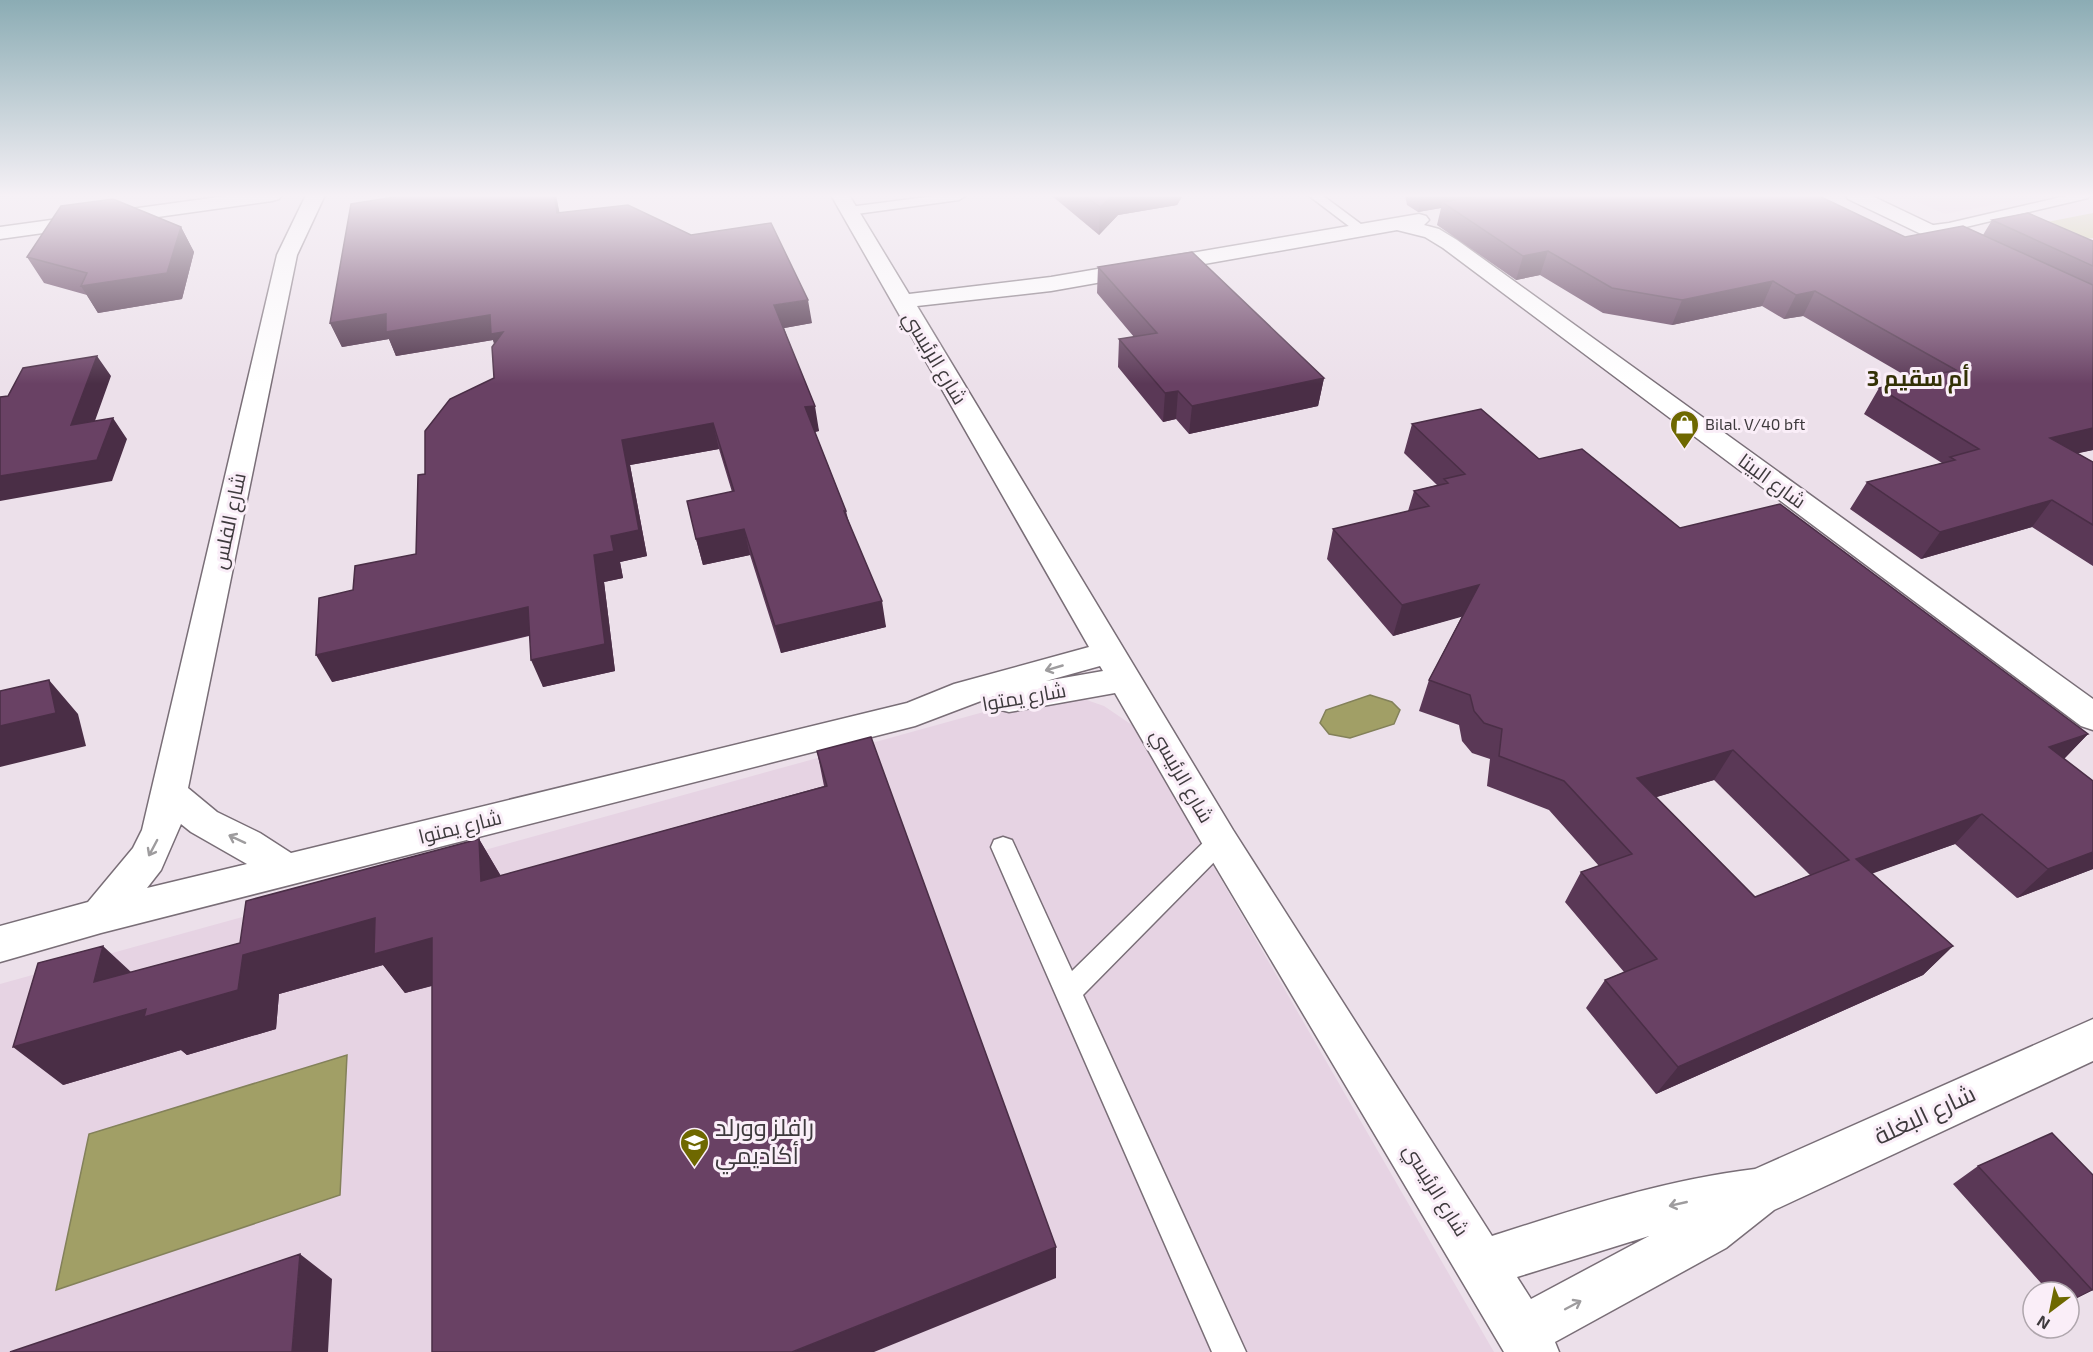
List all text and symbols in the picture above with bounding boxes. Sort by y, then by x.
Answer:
street label: شارع الرئيسي [895,307,973,410]
district label: أم سقيم 3 [1867,364,1969,394]
shop icon: Bilal. V/40 bft [1668,408,1700,450]
place label: Bilal. V/40 bft [1705,414,1805,433]
street label: شارع البيتا [1732,448,1811,515]
street label: شارع الفلس [206,470,253,572]
one-way arrow [1045,663,1064,674]
street label: شارع يمتوا [980,677,1068,718]
street label: شارع الرئيسي [1143,724,1219,829]
street label: شارع يمتوا [416,804,505,851]
one-way arrow [228,833,246,845]
one-way arrow [147,839,159,856]
street label: شارع البغلة [1869,1078,1981,1152]
place label: رافلز وورلد أكاديمي [715,1112,814,1175]
school or university icon: رافلز وورلد أكاديمي [678,1126,710,1168]
street label: شارع الرئيسي [1396,1139,1475,1242]
one-way arrow [1669,1198,1688,1210]
north arrow [2021,1280,2081,1340]
one-way arrow [1564,1299,1581,1311]
text: N [2033,1312,2053,1334]

